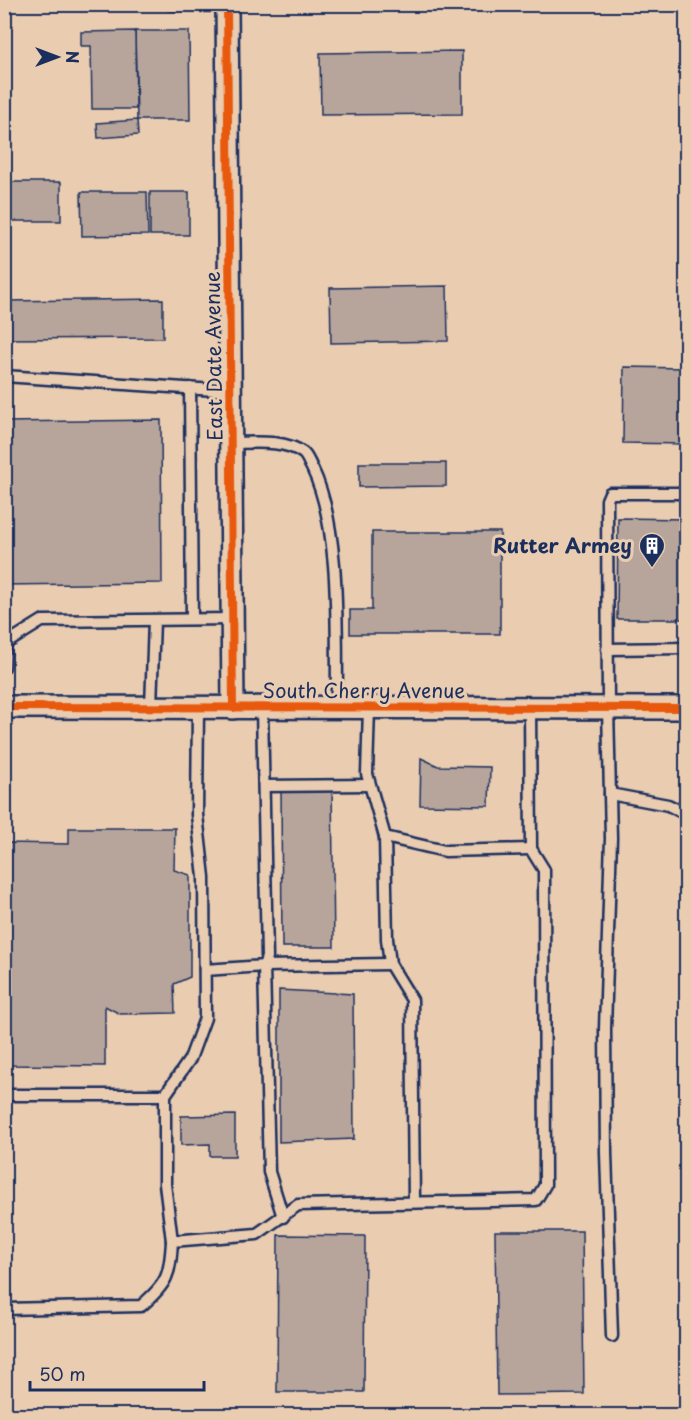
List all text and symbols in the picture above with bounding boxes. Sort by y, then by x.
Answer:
north arrow [27,27,87,87]
text: N [61,51,85,63]
street label: East Date Avenue [197,271,229,441]
place label: Rutter Armey [493,530,632,560]
building icon: Rutter Armey [637,531,667,569]
street label: South Cherry Avenue [263,675,465,705]
scale bar [30,1354,204,1392]
text: 50 m [39,1360,86,1387]

